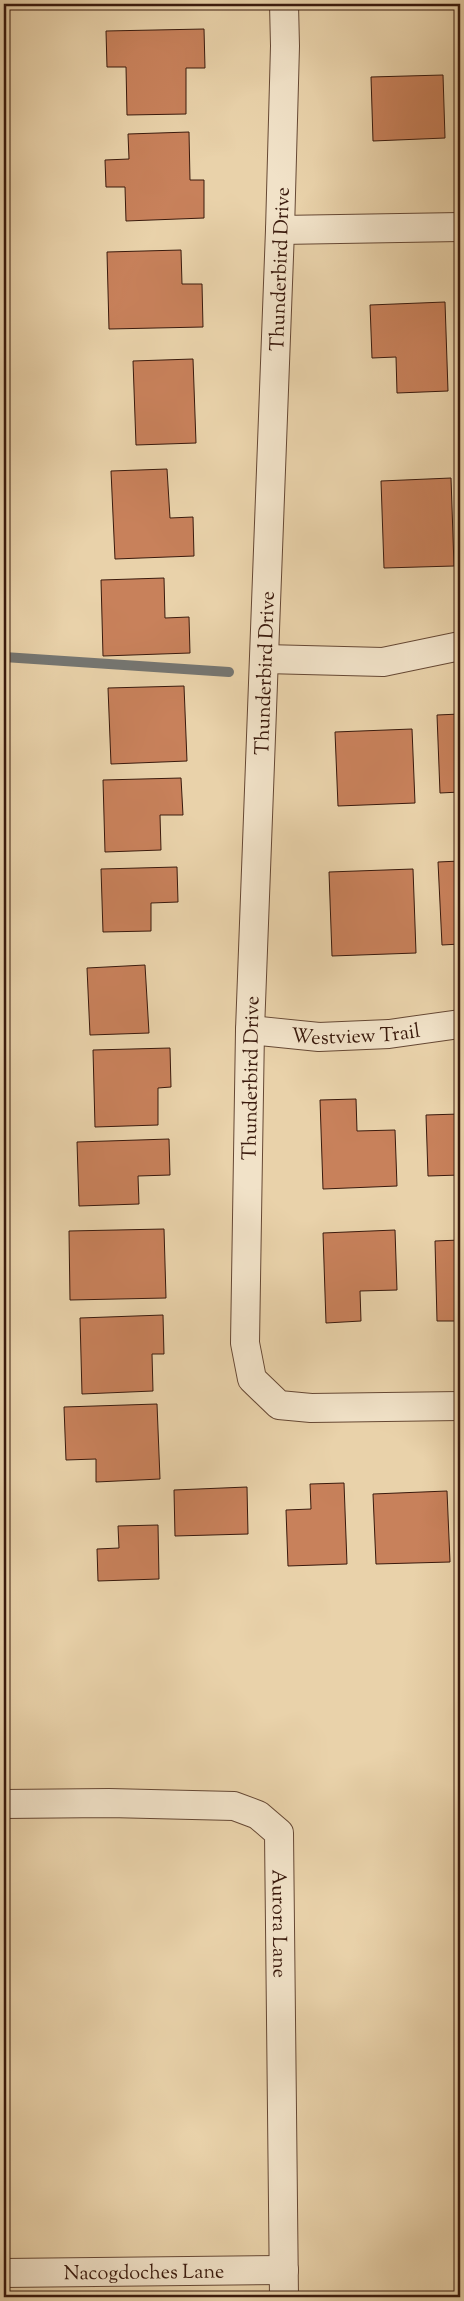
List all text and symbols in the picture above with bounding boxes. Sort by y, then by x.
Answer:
street label: Thunderbird Drive [264,187,299,352]
street label: Thunderbird Drive [249,591,284,756]
street label: Thunderbird Drive [237,996,268,1160]
street label: Westview Trail [290,1018,423,1054]
street label: Aurora Lane [262,1869,293,1978]
street label: Nacogdoches Lane [63,2259,225,2289]

